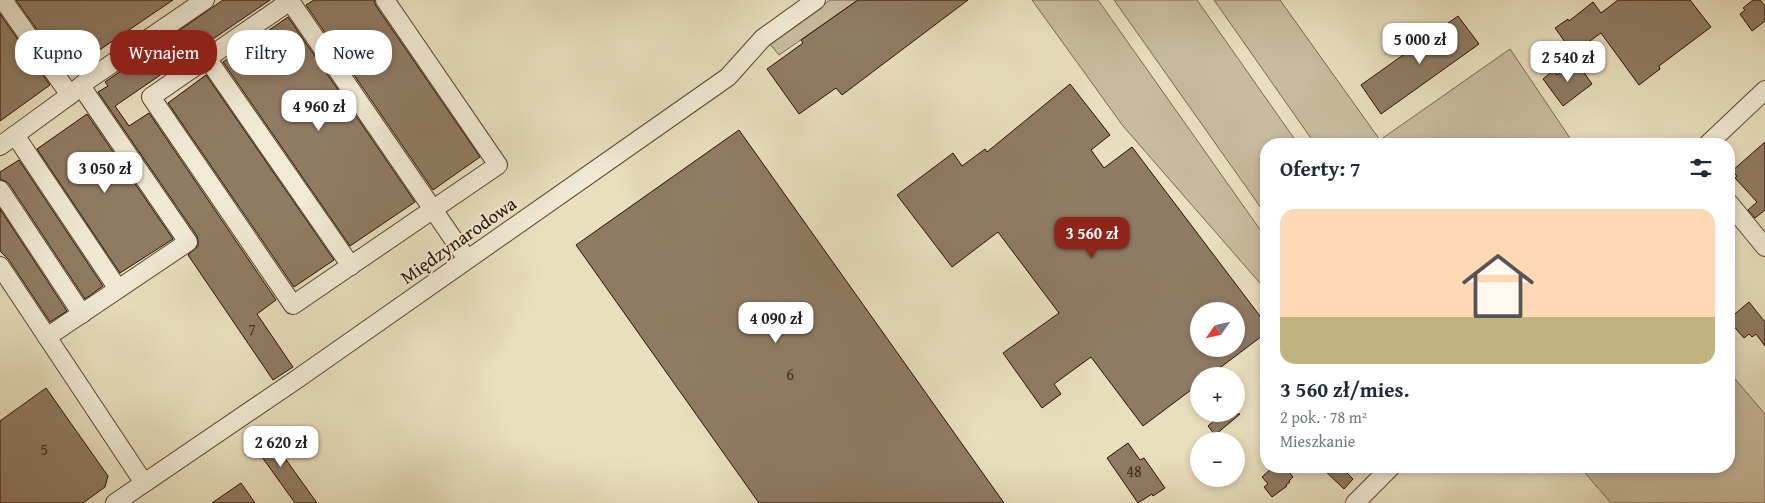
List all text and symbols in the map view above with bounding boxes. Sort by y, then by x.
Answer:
pin: 5 000 zł [1368,22,1472,65]
text: 5 000 zł [1393,27,1447,51]
chip: Kupno [15,30,100,75]
chip: Wynajem [110,30,217,75]
chip: Filtry [227,30,305,75]
chip: Nowe [315,30,392,75]
pin: 2 540 zł [1516,41,1620,83]
text: 2 540 zł [1541,45,1595,69]
pin: 4 960 zł [267,90,371,132]
text: 4 960 zł [292,94,346,118]
pin: 3 050 zł [53,152,157,194]
text: Oferty: 7 [1280,153,1361,184]
icon: filters [1687,154,1715,182]
text: 3 050 zł [78,156,132,180]
street label: Międzynarodowa [394,189,522,291]
pin: 3 560 zł [1040,216,1144,259]
text: 3 560 zł [1065,221,1119,245]
icon: home [1453,241,1543,331]
pin: 4 090 zł [724,302,828,344]
north arrow [1190,302,1245,358]
map controls [1190,302,1245,487]
text: 4 090 zł [749,306,803,330]
house number: 7 [248,317,256,341]
house number: 6 [786,362,794,386]
button: + [1190,367,1245,422]
text: 3 560 zł/mies. [1280,374,1410,405]
text: 2 pok. · 78 m² [1280,405,1367,429]
pin: 2 620 zł [229,426,333,468]
text: Mieszkanie [1280,429,1355,453]
text: 2 620 zł [254,430,308,454]
button: − [1190,432,1245,487]
house number: 5 [40,437,48,461]
house number: 48 [1126,459,1142,483]

